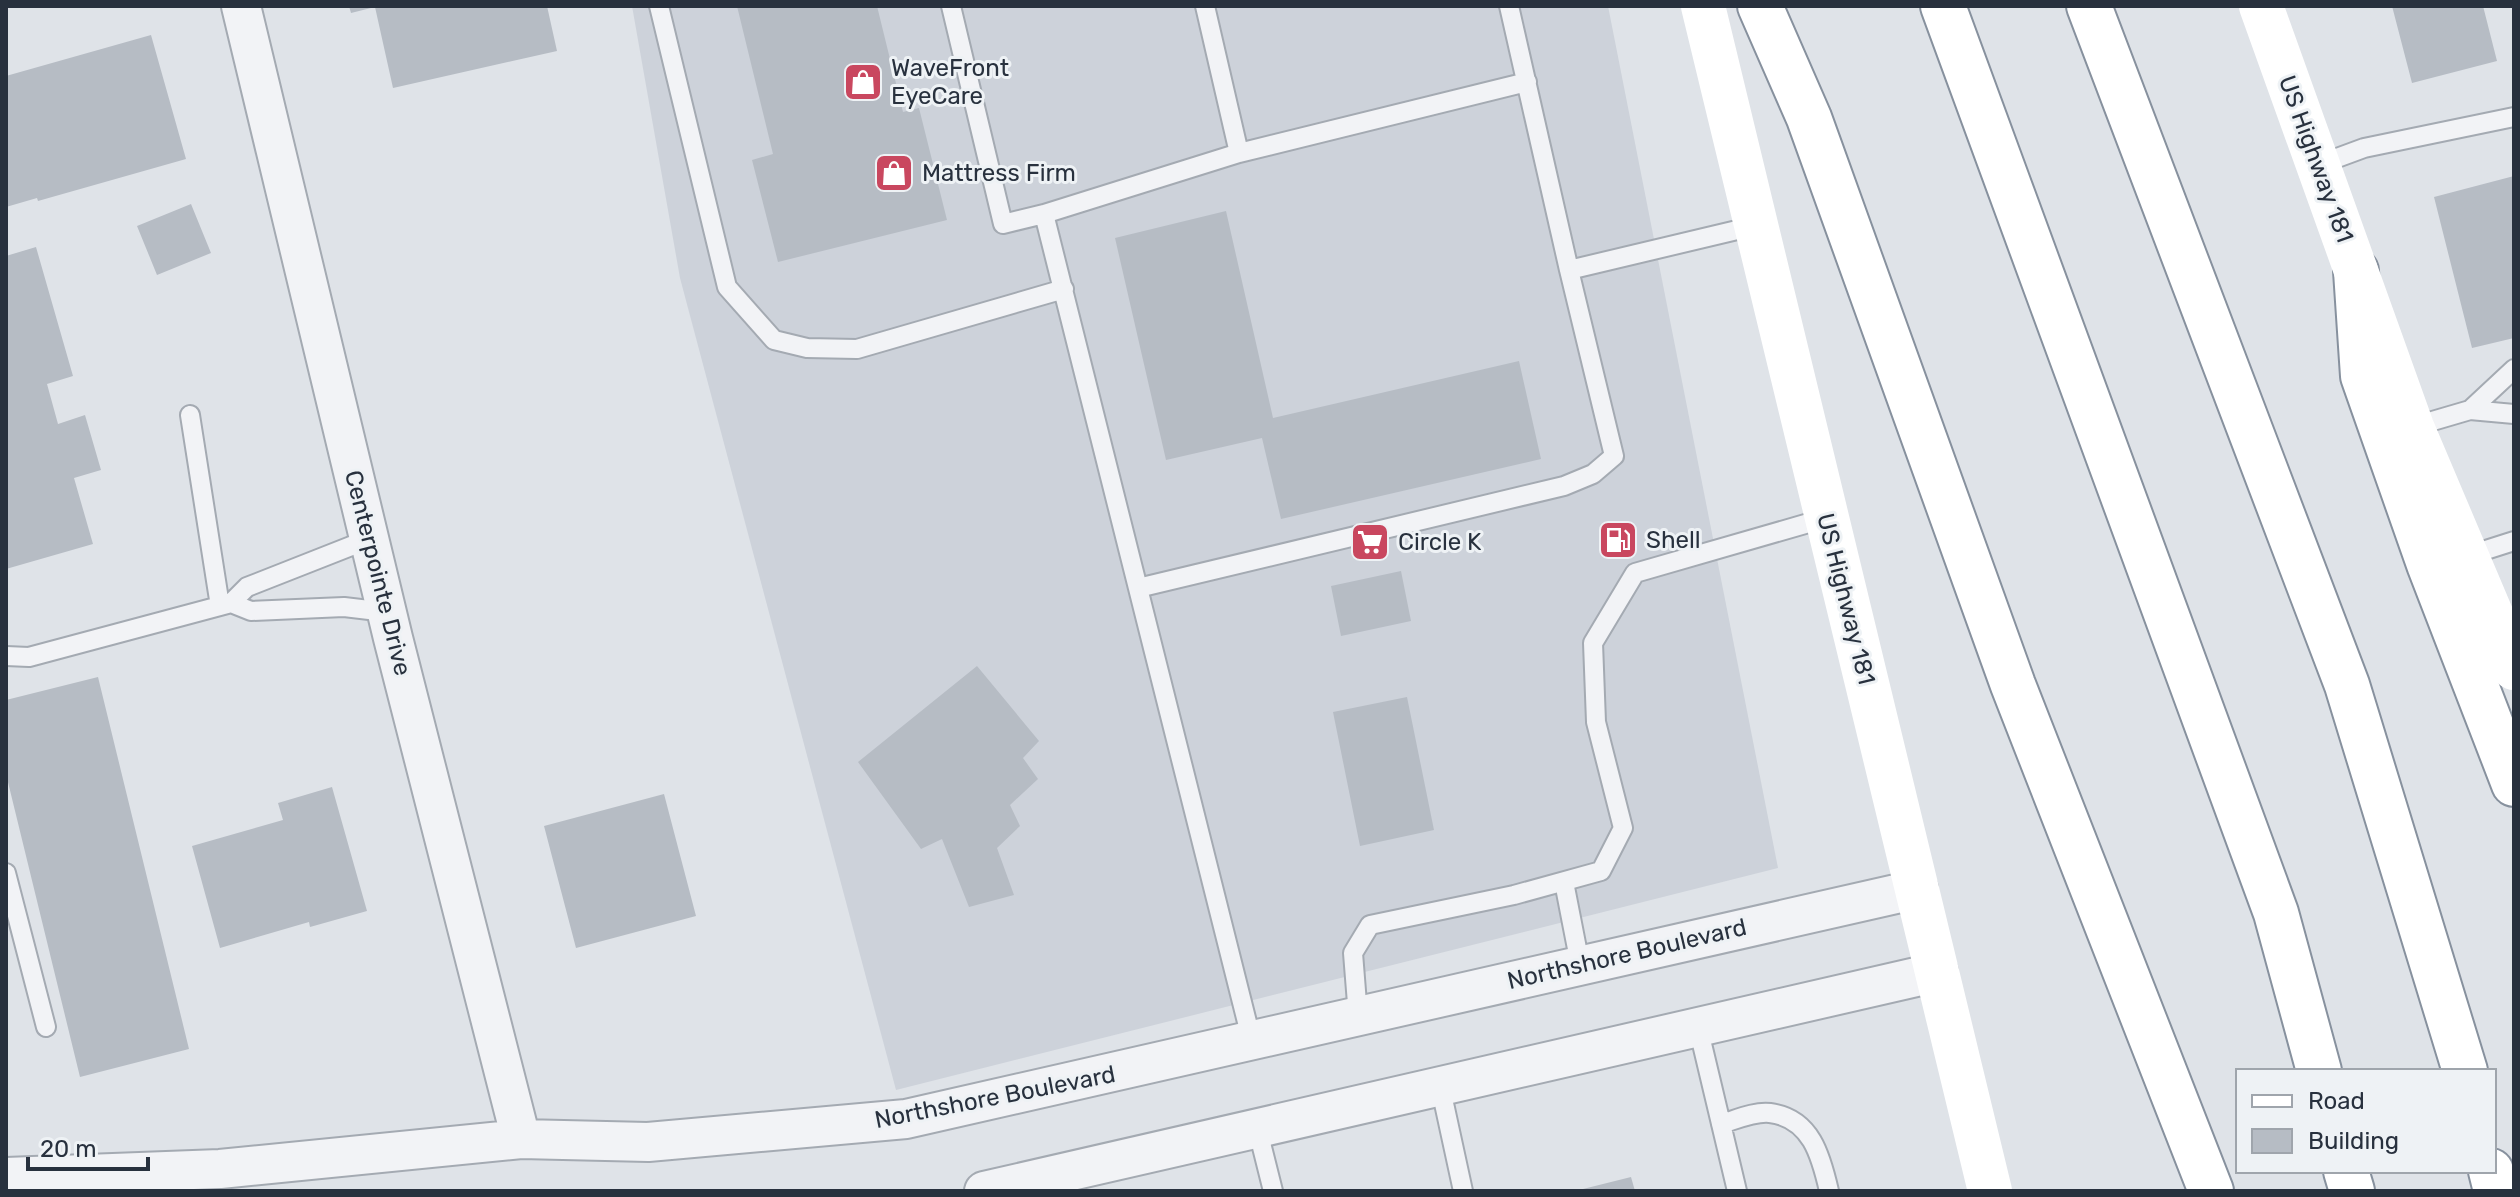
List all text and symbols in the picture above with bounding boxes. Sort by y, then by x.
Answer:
place label: WaveFront EyeCare [891,54,1009,110]
shop icon: WaveFront EyeCare [842,61,884,103]
street label: US Highway 181 [2273,72,2359,246]
shop icon: Mattress Firm [873,152,915,194]
place label: Mattress Firm [922,159,1076,187]
street label: Centerpointe Drive [339,468,417,678]
street label: US Highway 181 [1811,510,1881,688]
fuel station icon: Shell [1597,519,1639,561]
supermarket icon: Circle K [1349,521,1391,563]
place label: Shell [1646,526,1701,554]
place label: Circle K [1398,528,1482,556]
street label: Northshore Boulevard [1505,913,1749,995]
street label: Northshore Boulevard [872,1060,1118,1134]
legend [2236,1069,2496,1173]
text: Road [2308,1087,2365,1115]
scale bar [28,1121,148,1171]
text: Building [2308,1127,2399,1155]
text: 20 m [40,1135,97,1163]

